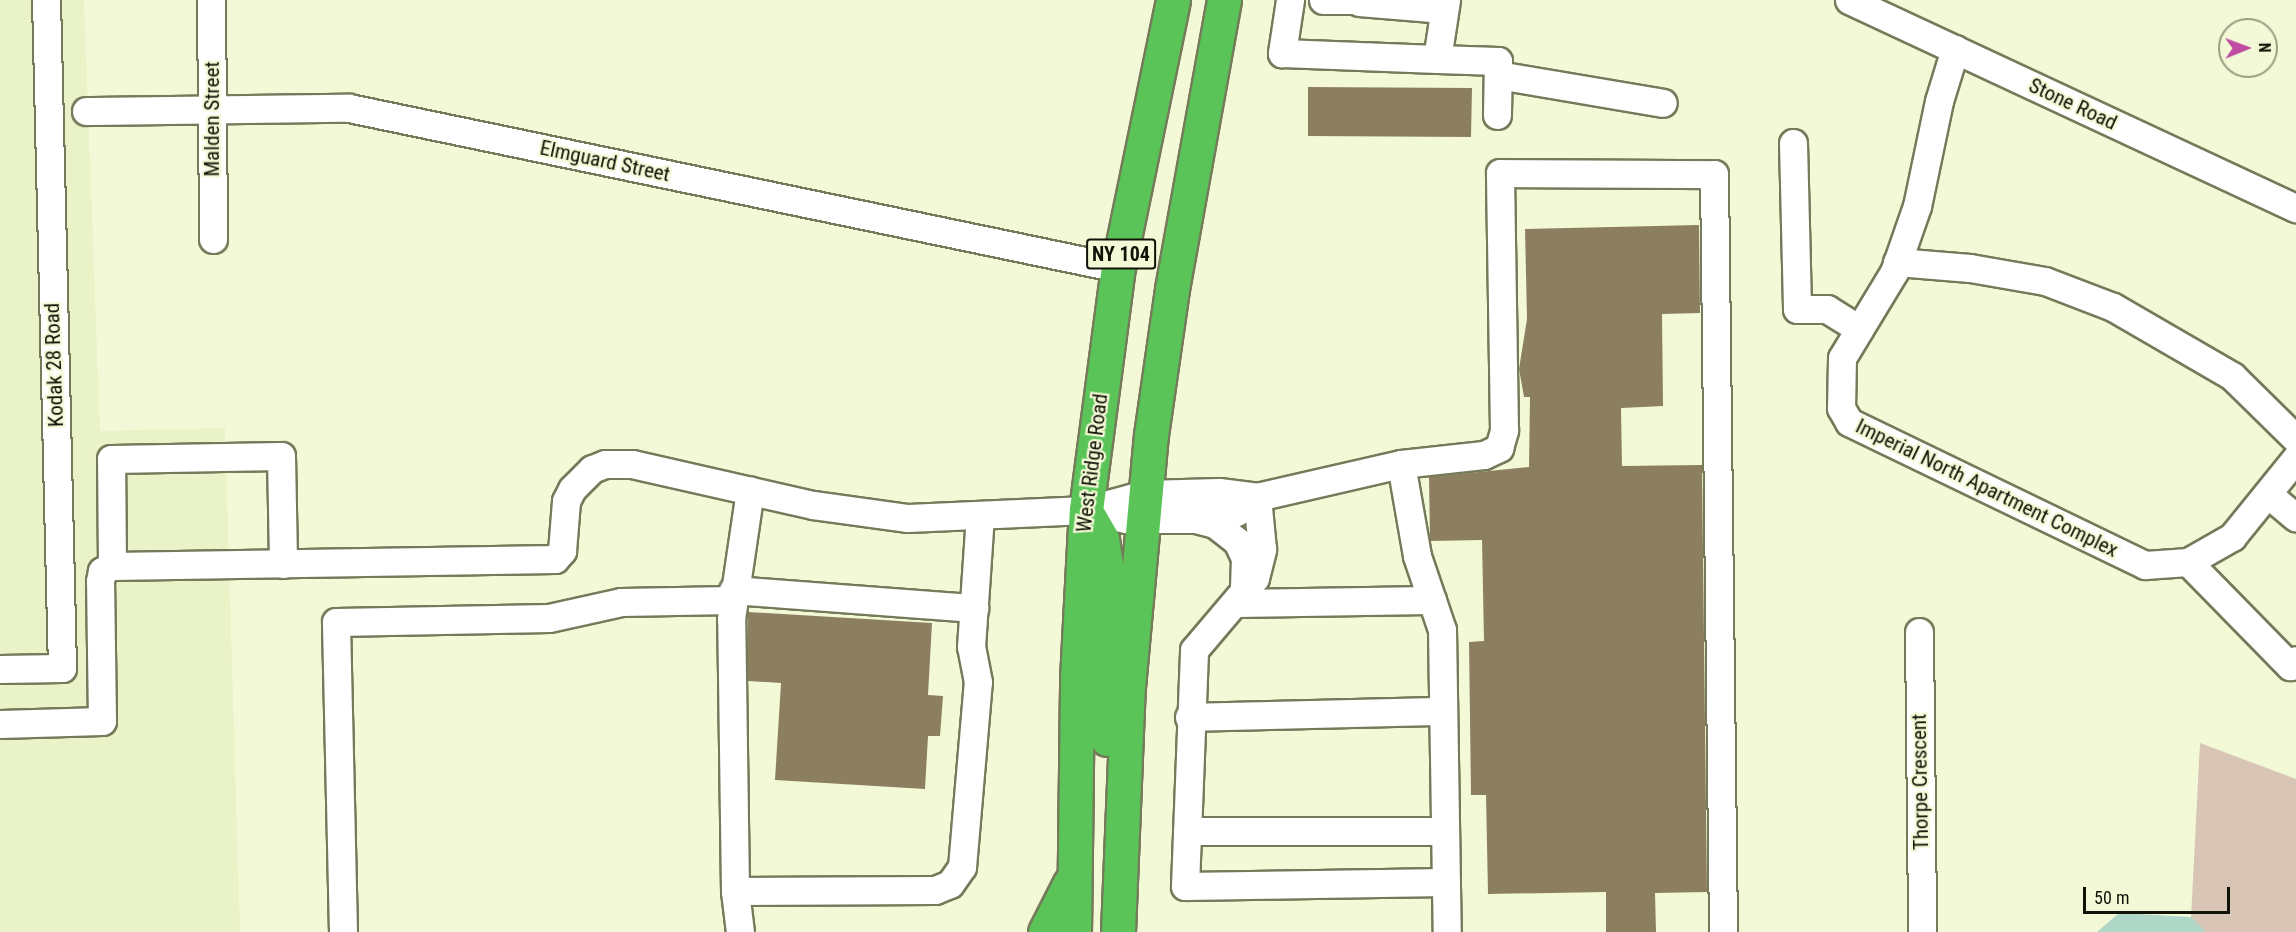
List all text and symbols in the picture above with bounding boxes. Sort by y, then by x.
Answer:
north arrow [2218,18,2278,78]
text: N [2255,43,2274,53]
street label: Malden Street [199,61,225,177]
street label: Stone Road [2025,73,2121,135]
street label: Elmguard Street [538,135,672,187]
road number: NY 104 [1085,237,1157,271]
street label: Kodak 28 Road [39,303,69,427]
street label: West Ridge Road [1071,392,1113,534]
street label: Imperial North Apartment Complex [1852,413,2122,563]
street label: Thorpe Crescent [1906,714,1934,850]
scale bar [2086,875,2233,913]
text: 50 m [2094,887,2129,908]

